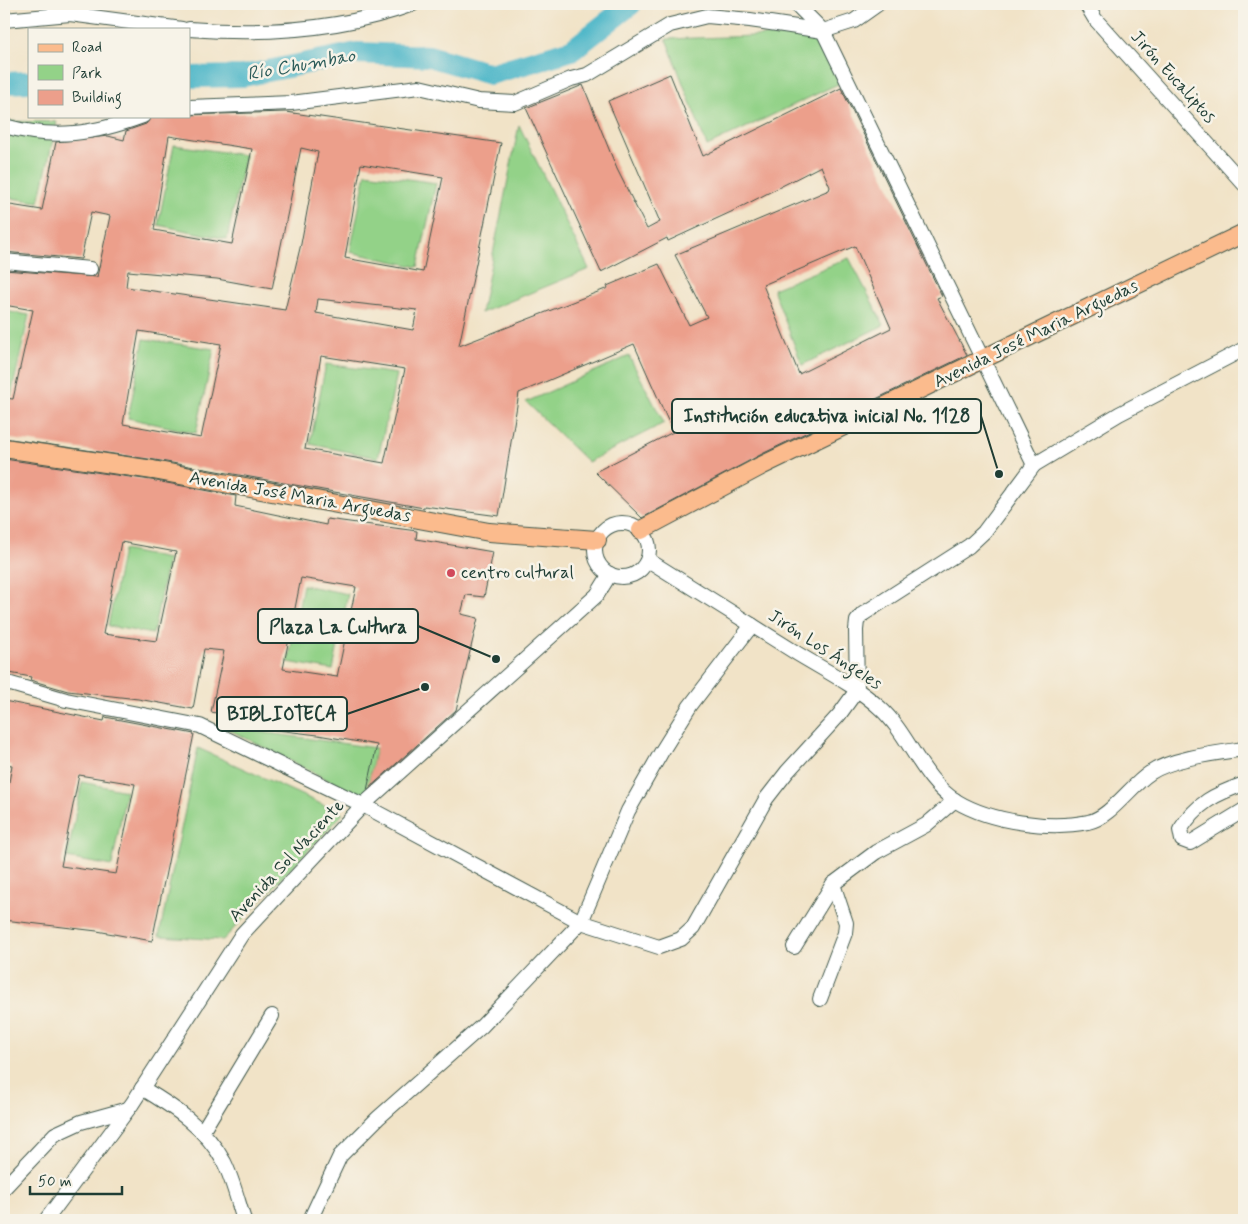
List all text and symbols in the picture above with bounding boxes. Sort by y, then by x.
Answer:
street label: Jirón Eucaliptos [1125,25,1221,129]
legend [28,28,190,118]
text: Road [72,38,102,58]
water label: Río Chumbao [245,43,358,87]
text: Park [72,64,102,84]
text: Building [72,88,122,109]
street label: Avenida José Maria Arguedas [930,274,1143,396]
callout: Institución educativa inicial No. 1128 [672,399,981,433]
text: Institución educativa inicial No. 1128 [684,404,971,429]
street label: Avenida José Maria Arguedas [187,466,413,530]
place label: centro cultural [461,561,574,585]
marker: centro cultural [445,567,457,579]
street label: Jirón Los Ángeles [762,604,887,698]
callout: Plaza La Cultura [258,609,418,643]
text: Plaza La Cultura [269,615,407,640]
callout: BIBLIOTECA [217,697,347,731]
text: BIBLIOTECA [227,702,337,727]
street label: Avenida Sol Naciente [224,794,350,928]
scale bar [30,1164,122,1196]
text: 50 m [38,1172,72,1192]

